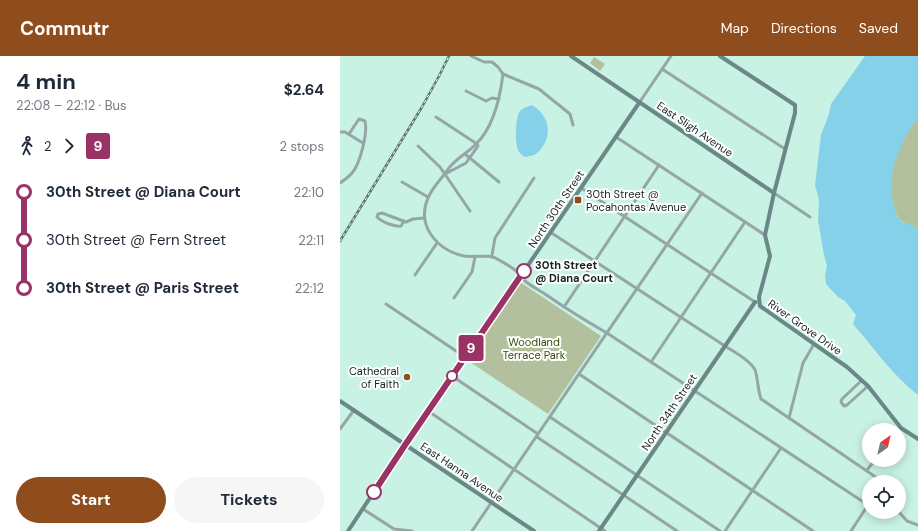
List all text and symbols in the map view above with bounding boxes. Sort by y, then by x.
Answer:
text: Commutr [20,16,109,41]
text: Map [721,19,749,37]
text: Directions [771,19,837,37]
text: Saved [859,19,898,37]
text: 4 min [16,67,76,96]
text: $2.64 [284,80,324,100]
text: 22:08 – 22:12 · Bus [16,97,126,114]
street label: East Sligh Avenue [654,98,736,160]
icon: walk [16,135,38,157]
icon: forward [58,135,80,157]
text: 9 [94,137,102,155]
text: 2 [44,138,52,155]
text: 2 stops [280,138,324,155]
street label: North 30th Street [525,168,587,250]
text: 30th Street @ Diana Court [46,182,241,202]
text: 22:10 [293,184,324,201]
place label: 30th Street @ Pocahontas Avenue [586,187,686,214]
marker: 30th Street @ Pocahontas Avenue [573,195,583,205]
text: 30th Street @ Fern Street [46,230,226,250]
text: 22:11 [298,232,324,249]
place label: 30th Street @ Diana Court [535,258,613,285]
marker: 30th Street @ Diana Court [516,263,532,279]
text: 30th Street @ Paris Street [46,278,239,298]
text: 22:12 [295,280,324,297]
street label: River Grove Drive [765,296,845,358]
line badge: 9 [458,335,484,361]
park label: Woodland Terrace Park [503,335,566,362]
text: 9 [467,339,475,357]
place label: Cathedral of Faith [349,364,399,391]
unlabelled marker [446,370,458,382]
street label: North 34th Street [638,371,700,453]
marker: Cathedral of Faith [402,372,412,382]
north arrow [862,423,906,467]
map controls [862,423,906,519]
street label: East Hanna Avenue [418,439,506,505]
button: locate [862,475,906,519]
button: Start [16,477,166,523]
button: Tickets [174,477,324,523]
unlabelled marker [366,484,382,500]

